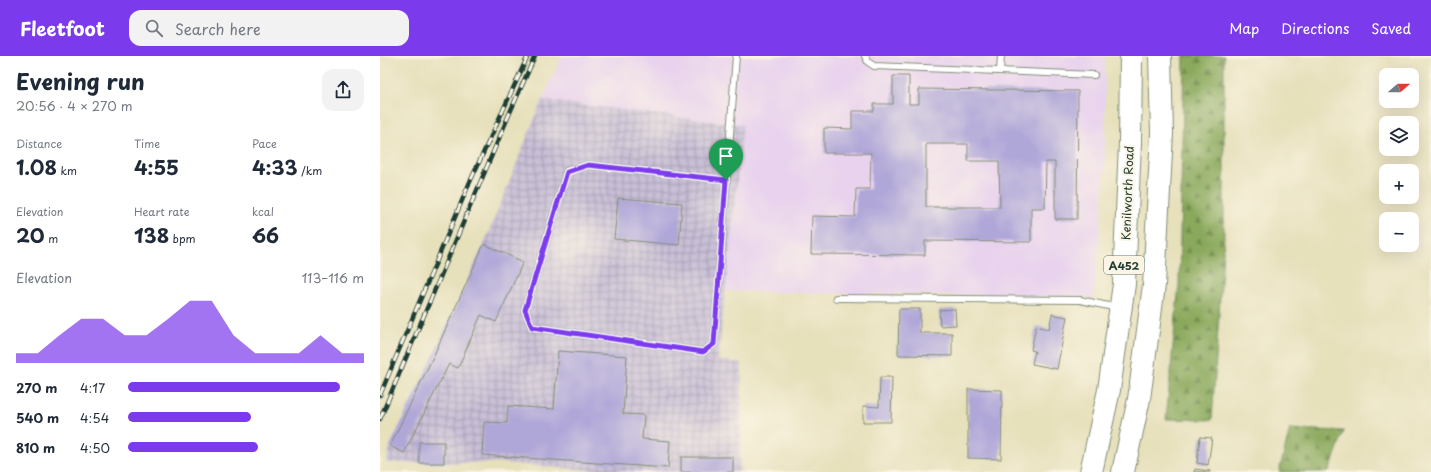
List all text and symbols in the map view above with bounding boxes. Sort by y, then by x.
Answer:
search box [129,10,409,46]
text: Fleetfoot [20,14,105,42]
icon: search [143,17,165,39]
text: Search here [175,17,261,40]
text: Map [1229,18,1259,39]
text: Directions [1281,18,1349,39]
text: Saved [1371,18,1411,39]
text: Evening run [16,64,145,97]
north arrow [1379,68,1419,108]
map controls [1379,68,1419,252]
button: share [322,69,364,111]
text: 20:56 · 4 × 270 m [16,96,133,115]
button: layers [1379,116,1419,156]
text: Distance [16,135,62,152]
text: Time [134,135,160,152]
text: Pace [252,135,277,152]
pin [709,139,743,180]
icon: arrive [715,145,737,167]
street label: Kenilworth Road [1116,146,1138,240]
text: 1.08 [16,152,57,182]
text: 4:55 [134,152,179,182]
text: 4:33 [252,152,298,182]
text: km [57,162,77,179]
text: /km [298,162,322,179]
button: + [1379,164,1419,204]
text: Elevation [16,203,63,220]
text: Heart rate [134,203,190,220]
text: kcal [252,203,274,220]
button: − [1379,212,1419,252]
text: 20 [16,220,45,250]
text: 138 [134,220,169,250]
text: 66 [252,220,279,250]
text: m [45,230,58,247]
text: bpm [169,230,196,247]
road number: A452 [1104,256,1144,274]
text: Elevation [16,268,72,287]
text: 113–116 m [302,268,364,287]
text: 270 m [16,378,57,397]
text: 4:17 [80,378,105,397]
text: 540 m [16,408,59,427]
text: 4:54 [80,408,109,427]
text: 810 m [16,438,55,457]
text: 4:50 [80,438,110,457]

